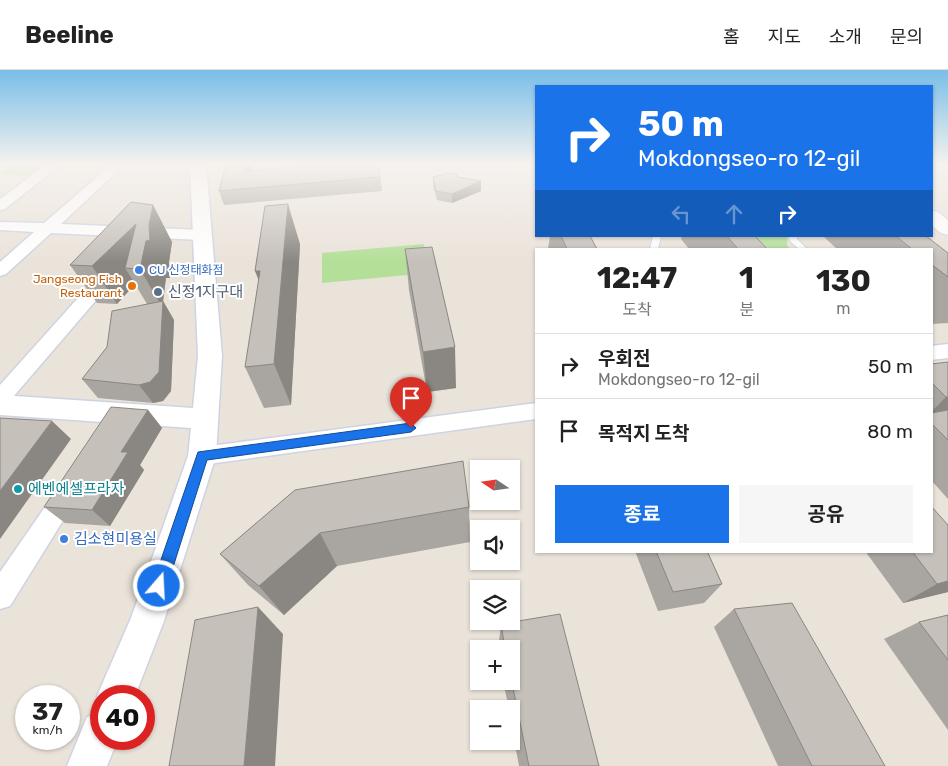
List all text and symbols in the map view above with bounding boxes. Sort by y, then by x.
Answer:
text: Beeline [25,21,114,49]
text: 홈 [723,26,740,48]
text: 지도 [768,26,801,48]
text: 소개 [829,26,862,48]
text: 문의 [890,26,923,48]
text: 50 m [638,103,724,145]
icon: right [555,105,620,170]
text: Mokdongseo-ro 12-gil [638,145,860,172]
icon: left [667,200,695,228]
icon: ahead [720,200,748,228]
icon: right [773,200,801,228]
text: 12:47 [597,260,677,296]
text: 1 [739,260,754,296]
place label: CU 신정태화점 [149,263,224,277]
text: 130 [816,263,871,299]
marker: CU 신정태화점 [133,264,145,276]
place label: Jangseong Fish Restaurant [33,272,122,300]
marker: Jangseong Fish Restaurant [126,280,138,292]
place label: 신정1지구대 [168,283,243,301]
marker: 신정1지구대 [152,286,164,298]
text: m [836,299,851,318]
text: 도착 [622,300,652,319]
text: 분 [739,300,754,319]
text: 우회전 [598,347,650,370]
icon: right [555,352,583,380]
text: 50 m [868,355,913,378]
text: Mokdongseo-ro 12-gil [598,370,760,389]
pin [390,377,432,428]
icon: arrive [397,384,425,412]
icon: arrive [555,417,583,445]
text: 80 m [867,420,913,443]
text: 목적지 도착 [598,422,689,445]
north arrow [470,460,520,510]
map controls [470,460,520,750]
place label: 에벤에셀프라자 [28,480,125,498]
marker: 에벤에셀프라자 [12,483,24,495]
button: 종료 [555,485,729,543]
button: 공유 [739,485,913,543]
button: sound [470,520,520,570]
place label: 김소현미용실 [74,530,157,548]
marker: 김소현미용실 [58,533,70,545]
position arrow [132,559,184,611]
button: layers [470,580,520,630]
button: + [470,640,520,690]
speed limit sign: 40 [90,685,155,750]
text: 37 [32,697,63,726]
button: − [470,700,520,750]
text: km/h [33,723,62,737]

